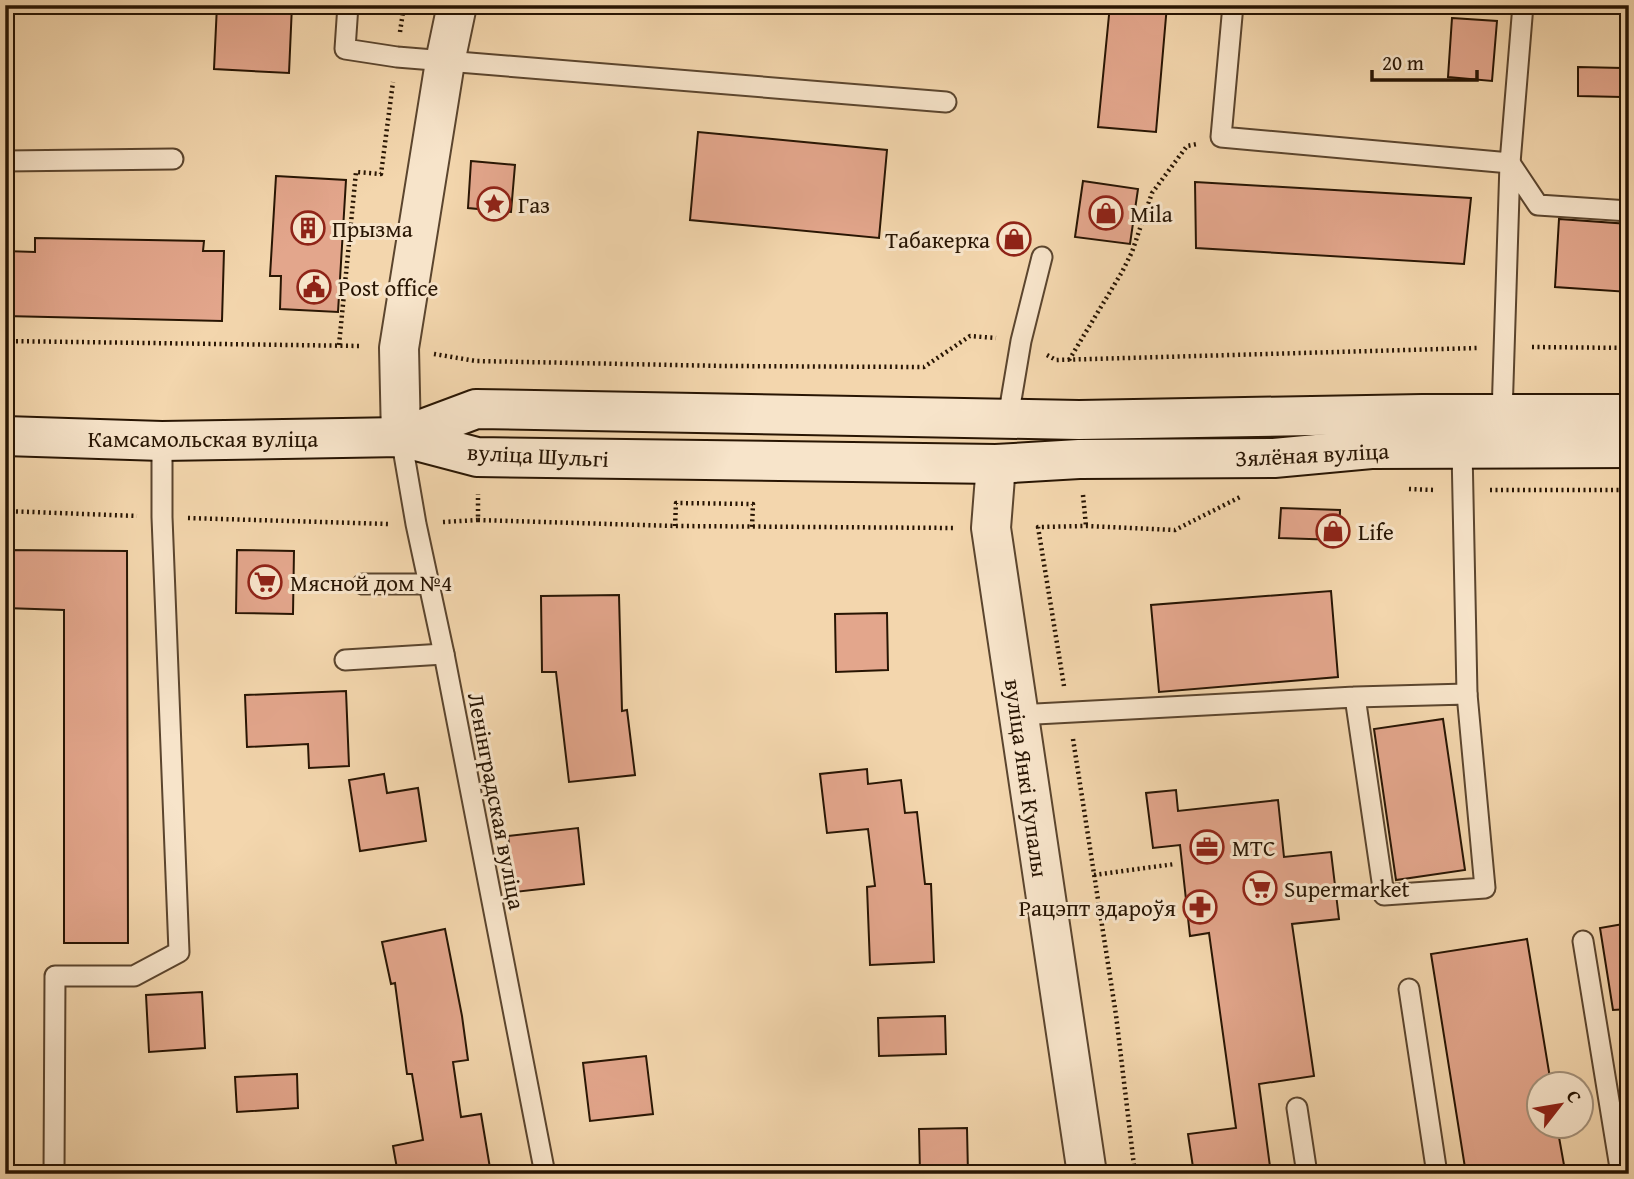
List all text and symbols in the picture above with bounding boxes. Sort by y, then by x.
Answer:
scale bar [1372,38,1476,82]
text: 20 m [1382,47,1424,78]
place icon: Газ [475,185,513,223]
place label: Газ [518,188,550,221]
shop icon: Mila [1087,194,1125,232]
place label: Mila [1130,197,1173,230]
building icon: Прызма [289,209,327,247]
place label: Прызма [332,212,413,245]
shop icon: Табакерка [995,220,1033,258]
place label: Табакерка [885,223,990,256]
public building icon: Post office [295,268,333,306]
place label: Post office [338,271,438,304]
street label: Камсамольская вуліца [88,422,318,455]
street label: Зялёная вуліца [1234,433,1390,475]
street label: вуліца Шульгі [466,435,610,475]
shop icon: Life [1314,512,1352,550]
place label: Life [1358,515,1394,548]
supermarket icon: Мясной дом №4 [246,563,284,601]
place label: Мясной дом №4 [290,566,452,599]
street label: вуліца Янкі Купалы [997,677,1057,879]
street label: Ленінградская вуліца [460,690,534,912]
office icon: МТС [1188,828,1226,866]
place label: МТС [1232,831,1275,864]
supermarket icon: Supermarket [1241,869,1279,907]
place label: Supermarket [1284,872,1410,905]
pharmacy icon: Рацэпт здароўя [1181,888,1219,926]
place label: Рацэпт здароўя [1019,891,1176,924]
north arrow [1526,1070,1596,1140]
text: С [1560,1084,1589,1108]

